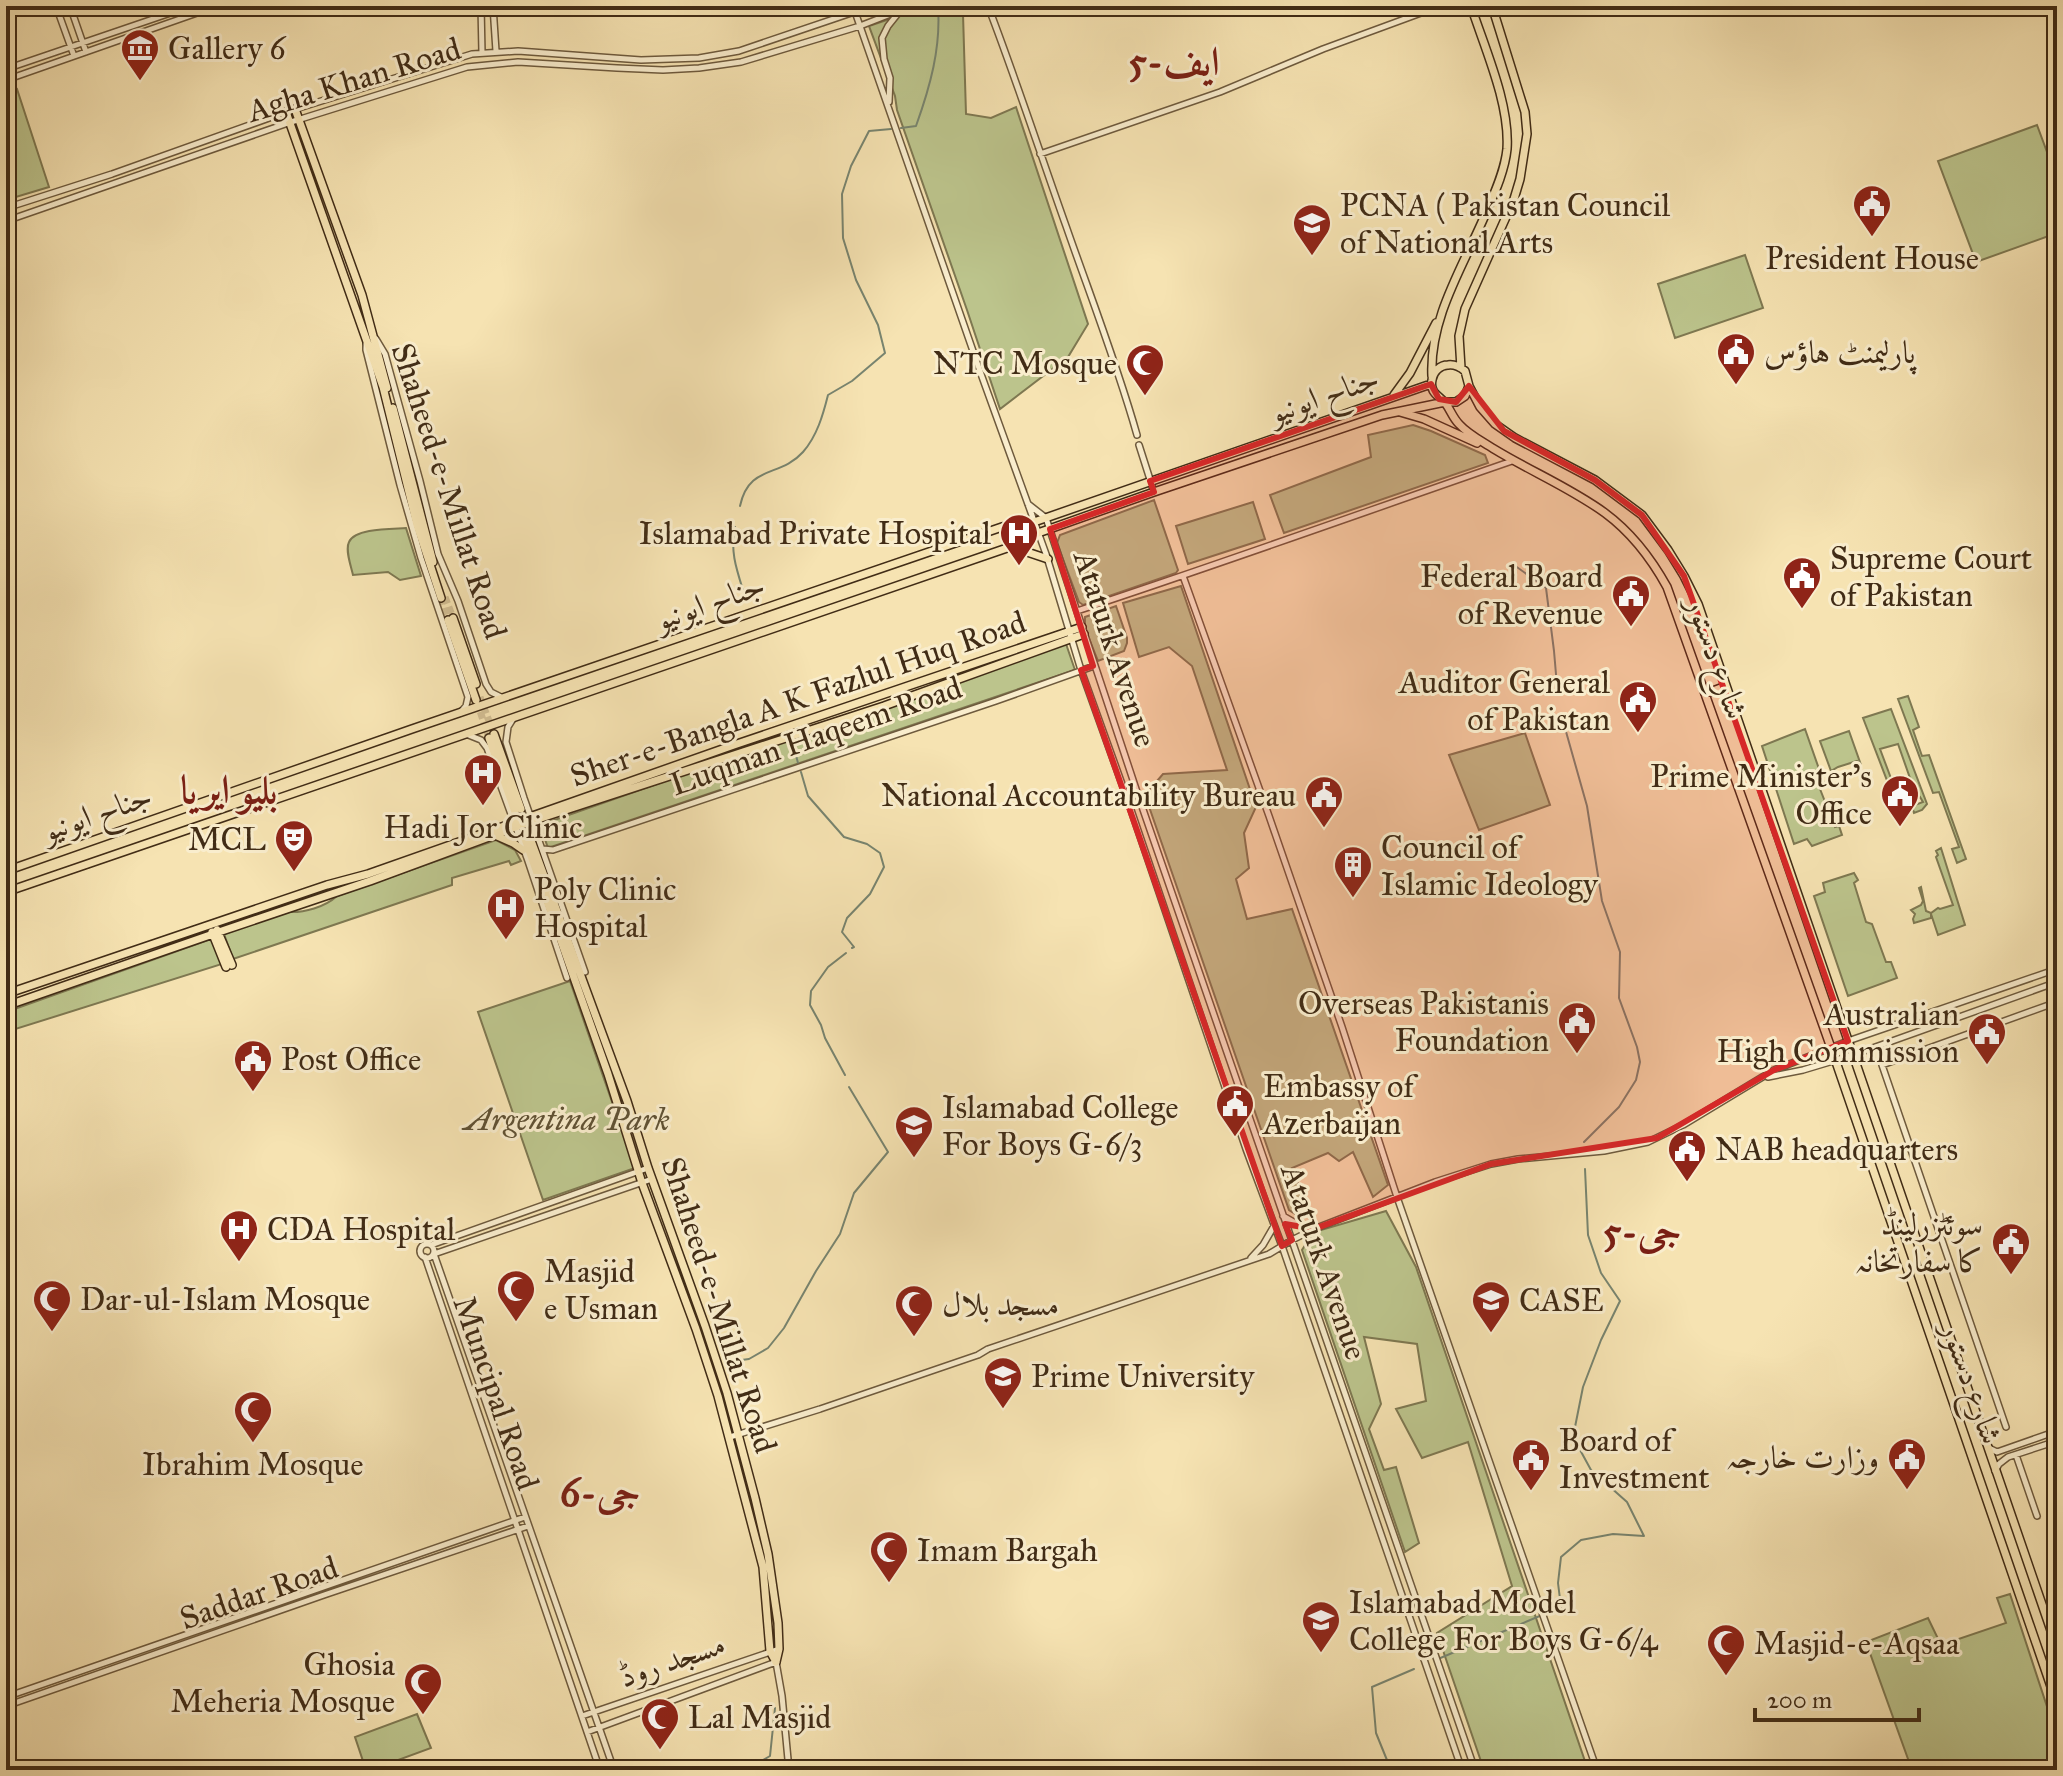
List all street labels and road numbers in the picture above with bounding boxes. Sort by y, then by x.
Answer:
street label: Agha Khan Road [241,29,465,132]
street label: Shaheed-e-Millat Road [383,338,515,644]
street label: جناح ایونیو [1261,358,1387,440]
street label: Ataturk Avenue [1064,544,1165,752]
street label: جناح ایونیو [647,565,773,647]
street label: شارع دستور [1670,589,1756,726]
street label: Sher-e-Bangla A K Fazlul Huq Road [565,603,1031,795]
street label: Luqman Haqeem Road [665,668,967,804]
street label: جناح ایونیو [34,776,160,858]
street label: Shaheed-e-Millat Road [653,1152,785,1458]
street label: Ataturk Avenue [1272,1157,1376,1365]
street label: Muncipal Road [445,1291,547,1495]
street label: شارع دستور [1925,1314,2011,1451]
street label: Saddar Road [175,1548,343,1638]
street label: مسجد روڈ [614,1624,730,1696]

